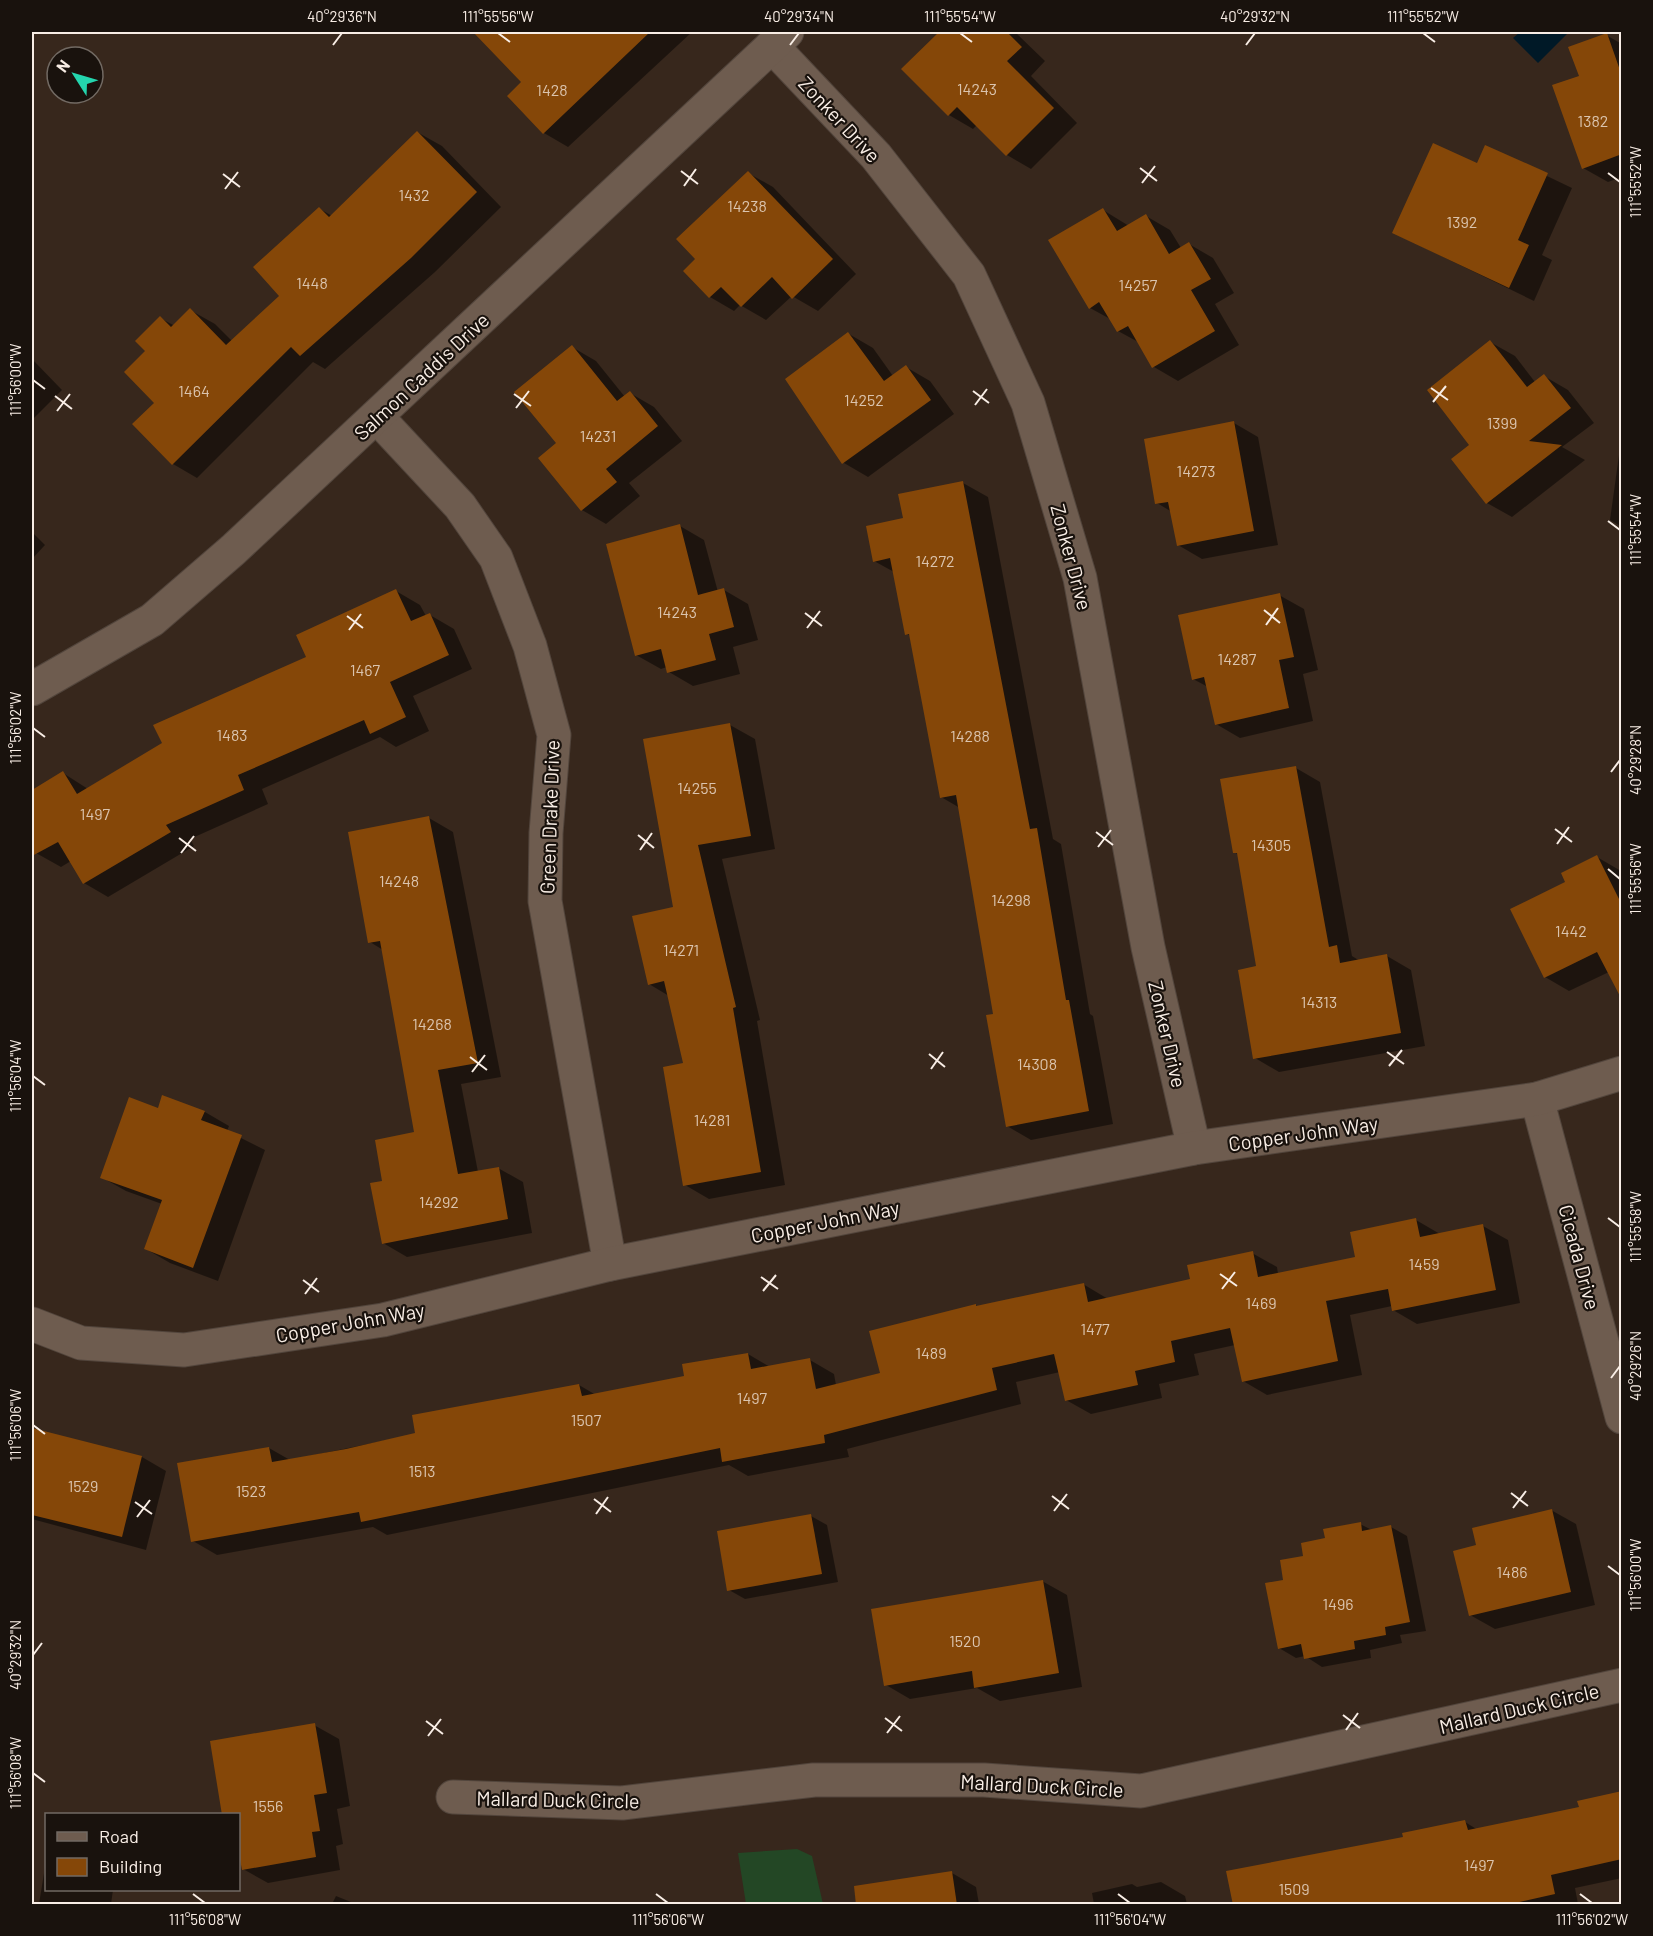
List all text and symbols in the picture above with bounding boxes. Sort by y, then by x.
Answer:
text: 40°29'36"N [307,7,377,25]
text: 111°55'56"W [462,7,534,25]
text: 40°29'34"N [764,7,834,25]
text: 111°55'54"W [924,7,996,25]
text: 40°29'32"N [1220,7,1290,25]
text: 111°55'52"W [1387,7,1459,25]
north arrow [45,45,105,105]
text: N [52,56,73,76]
street label: Zonker Drive [794,71,886,167]
house number: 14243 [957,79,997,98]
house number: 1428 [536,80,568,99]
house number: 1382 [1578,111,1608,130]
text: 111°55'52"W [1626,146,1644,218]
house number: 1432 [398,185,430,204]
house number: 14238 [727,196,767,215]
house number: 1392 [1447,212,1477,231]
house number: 1448 [296,273,328,292]
house number: 14257 [1119,275,1158,294]
street label: Salmon Caddis Drive [348,307,494,445]
text: 111°56'00"W [6,343,24,417]
house number: 1464 [178,381,210,400]
house number: 14252 [844,390,884,409]
house number: 1399 [1487,413,1517,432]
house number: 14231 [580,426,616,445]
house number: 14273 [1177,461,1215,480]
text: 111°55'54"W [1626,494,1644,566]
street label: Zonker Drive [1046,501,1098,613]
house number: 14272 [915,551,955,570]
house number: 14243 [657,602,697,621]
house number: 14287 [1218,649,1257,668]
house number: 1467 [350,660,381,679]
text: 111°56'02"W [6,692,24,764]
house number: 1483 [217,725,248,744]
text: 40°29'28"N [1626,725,1644,795]
house number: 14288 [950,726,990,745]
street label: Green Drake Drive [534,740,564,894]
house number: 14255 [677,778,717,797]
house number: 1497 [80,804,111,823]
house number: 14305 [1251,835,1291,854]
text: 111°55'56"W [1626,843,1644,915]
house number: 14248 [379,871,419,890]
house number: 14298 [991,890,1031,909]
house number: 1442 [1555,921,1587,940]
house number: 14271 [663,940,699,959]
street label: Zonker Drive [1144,978,1192,1090]
house number: 14313 [1301,992,1337,1011]
house number: 14268 [412,1014,452,1033]
text: 111°56'04"W [6,1040,24,1112]
house number: 14308 [1017,1054,1057,1073]
house number: 14281 [694,1110,730,1129]
street label: Copper John Way [1227,1111,1379,1155]
text: 111°55'58"W [1626,1191,1644,1263]
house number: 14292 [419,1192,459,1211]
street label: Copper John Way [749,1195,901,1247]
street label: Cicada Drive [1554,1202,1606,1312]
house number: 1459 [1409,1254,1439,1273]
house number: 1469 [1246,1293,1277,1312]
street label: Copper John Way [274,1297,426,1347]
house number: 1477 [1080,1319,1110,1338]
text: 40°29'26"N [1626,1331,1644,1401]
house number: 1489 [915,1343,947,1362]
house number: 1497 [737,1388,768,1407]
text: 111°56'06"W [6,1389,24,1461]
house number: 1507 [571,1410,602,1429]
house number: 1513 [408,1461,436,1480]
house number: 1529 [68,1476,98,1495]
house number: 1523 [236,1481,266,1500]
text: 111°56'00"W [1626,1538,1644,1612]
house number: 1486 [1497,1562,1528,1581]
house number: 1496 [1323,1594,1354,1613]
text: 40°29'32"N [6,1620,24,1690]
house number: 1520 [949,1631,981,1650]
street label: Mallard Duck Circle [1437,1678,1601,1738]
text: 111°56'08"W [6,1737,24,1809]
street label: Mallard Duck Circle [960,1769,1124,1801]
street label: Mallard Duck Circle [476,1786,640,1812]
house number: 1556 [253,1796,283,1815]
legend [45,1813,240,1891]
text: Road [99,1825,139,1847]
text: Building [99,1855,162,1877]
house number: 1497 [1464,1855,1495,1874]
house number: 1509 [1278,1879,1310,1898]
text: 111°56'08"W [169,1910,241,1928]
text: 111°56'06"W [632,1910,704,1928]
text: 111°56'04"W [1094,1910,1166,1928]
text: 111°56'02"W [1556,1910,1628,1928]

